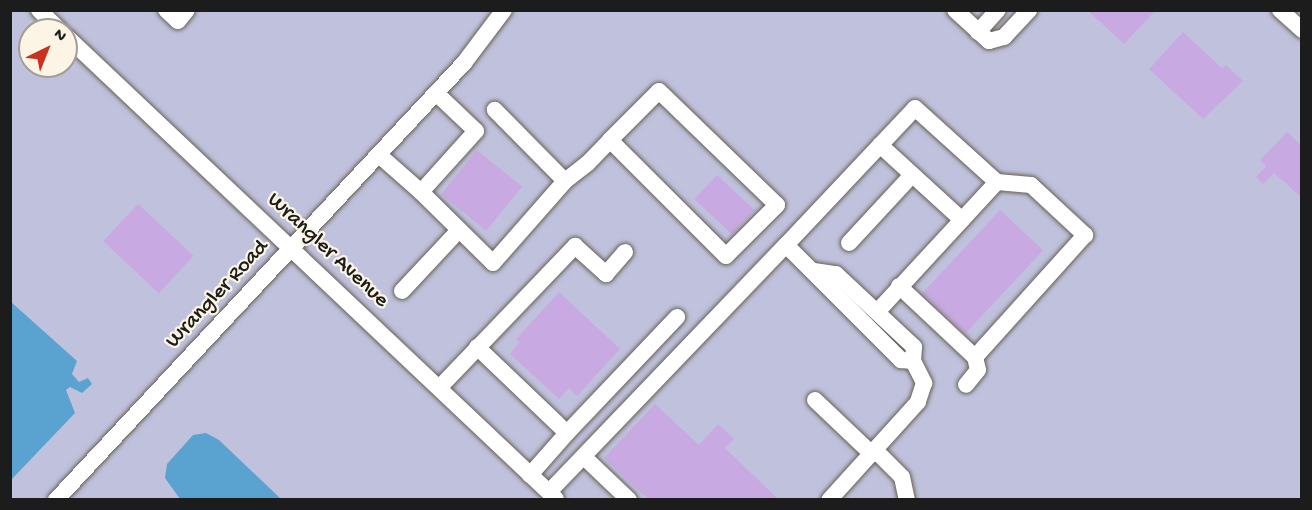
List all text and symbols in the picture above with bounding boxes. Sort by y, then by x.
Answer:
north arrow [18,18,78,78]
text: N [49,25,70,46]
street label: Wrangler Avenue [261,188,393,314]
street label: Wrangler Road [161,235,275,355]

